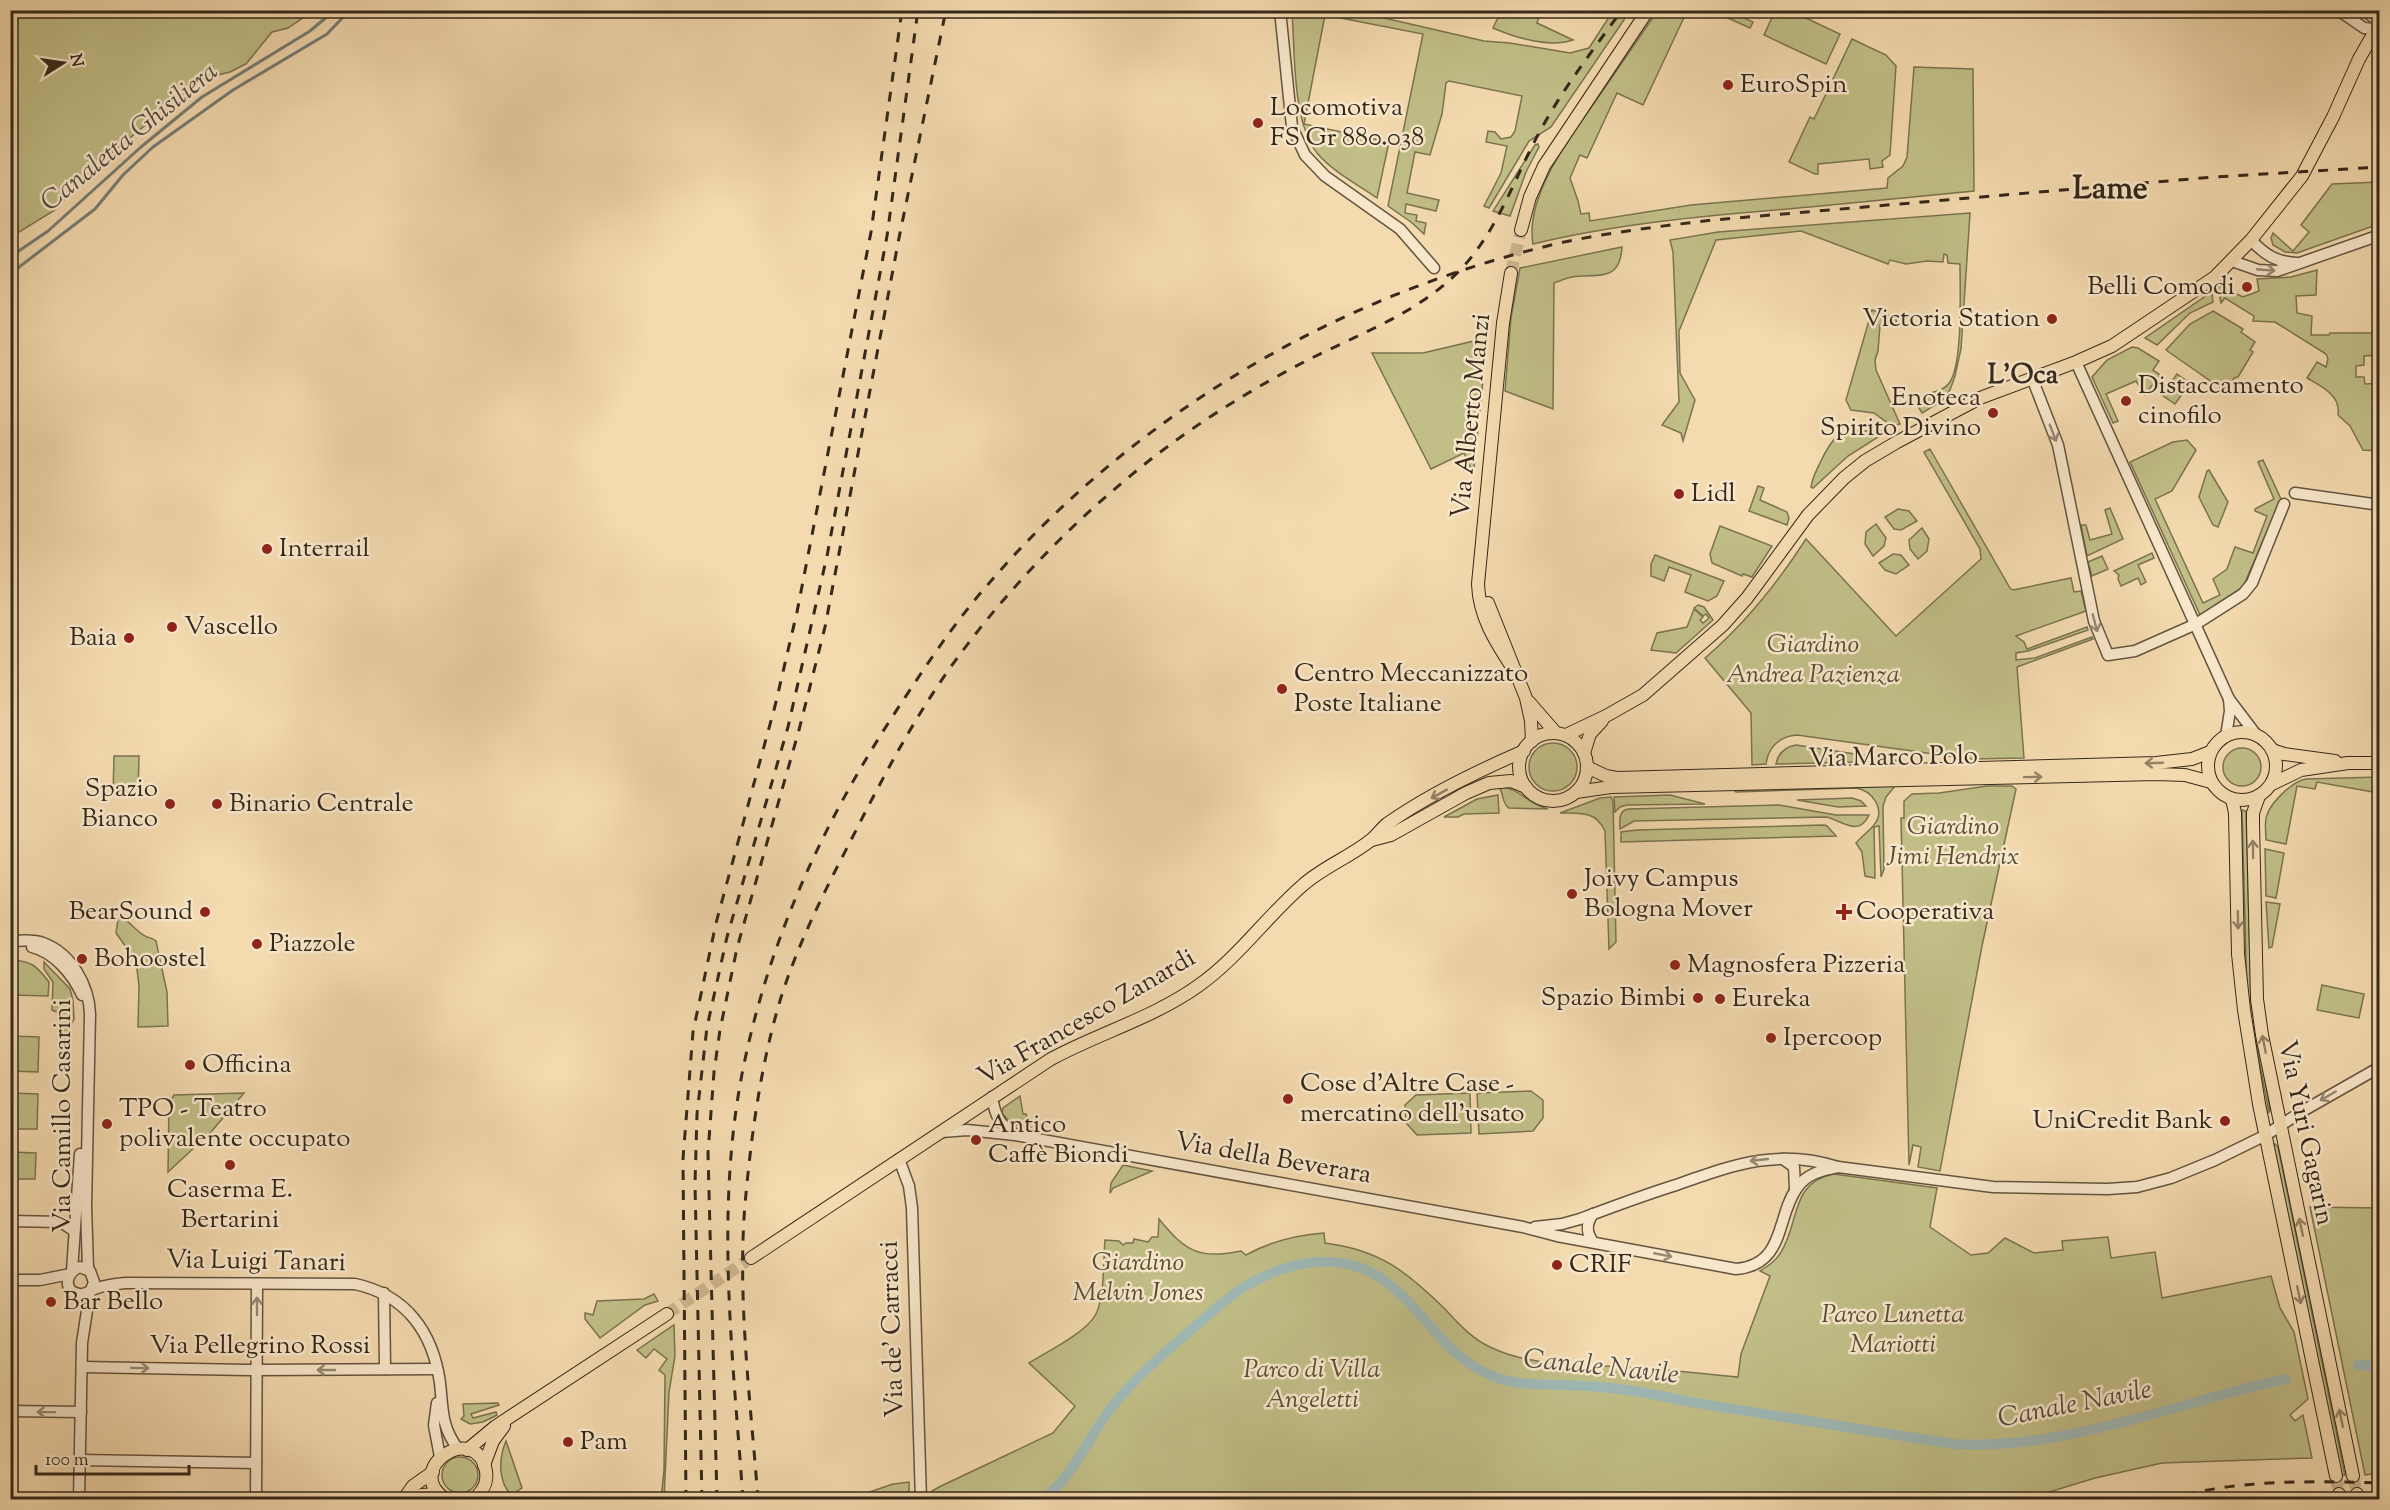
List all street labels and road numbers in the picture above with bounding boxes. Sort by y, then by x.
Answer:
street label: Via Alberto Manzi [1443,312,1501,520]
street label: Via Marco Polo [1808,738,1978,778]
street label: Via Francesco Zanardi [971,940,1203,1096]
street label: Via Camillo Casarini [45,999,82,1233]
street label: Via Yuri Gagarin [2267,1037,2343,1229]
street label: Via della Beverara [1172,1124,1374,1194]
street label: Via de' Carracci [871,1240,915,1418]
street label: Via Luigi Tanari [166,1242,346,1282]
street label: Via Pellegrino Rossi [150,1328,370,1365]

